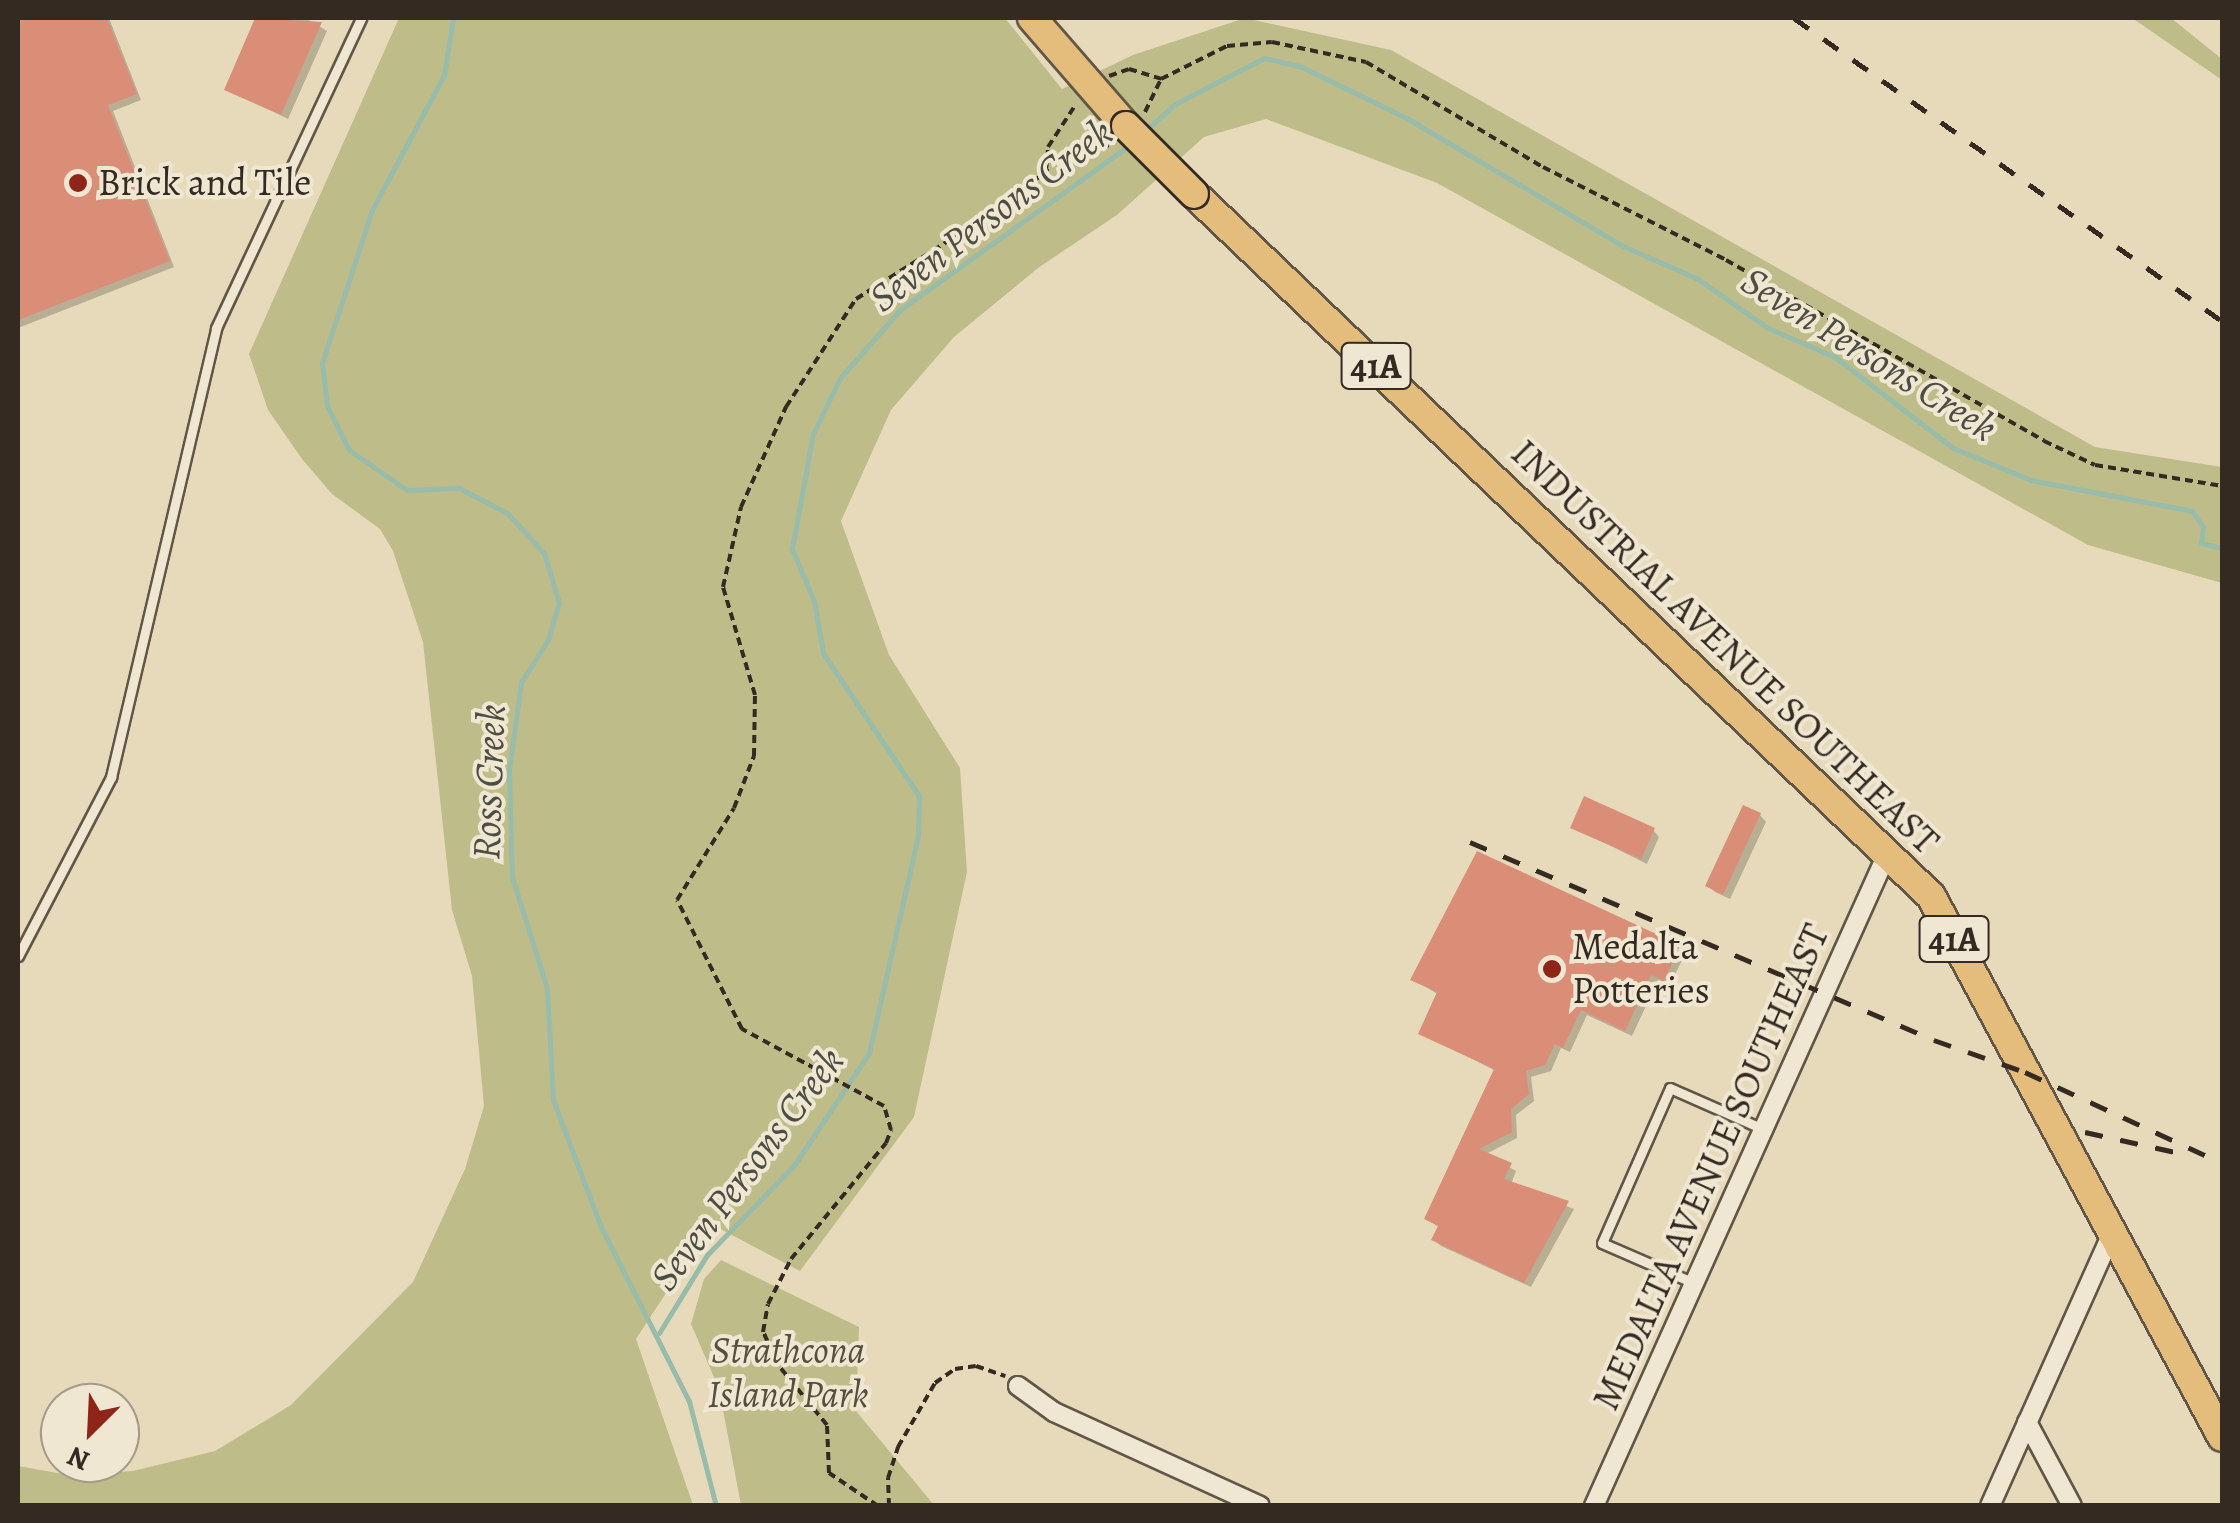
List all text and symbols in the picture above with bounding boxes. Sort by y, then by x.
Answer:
water label: Seven Persons Creek [860,108,1122,322]
place label: Brick and Tile [98,160,311,206]
marker: Brick and Tile [67,172,89,194]
water label: Seven Persons Creek [1733,256,2005,452]
road number: 41A [1338,336,1414,396]
street label: INDUSTRIAL AVENUE SOUTHEAST [1502,430,1948,864]
water label: Ross Creek [462,703,516,861]
road number: 41A [1916,909,1992,969]
street label: MEDALTA AVENUE SOUTHEAST [1583,917,1839,1417]
place label: Medalta Potteries [1572,924,1710,1014]
marker: Medalta Potteries [1541,958,1563,980]
water label: Seven Persons Creek [640,1038,854,1300]
park label: Strathcona Island Park [707,1328,869,1418]
north arrow [40,1383,140,1483]
text: N [62,1437,96,1480]

